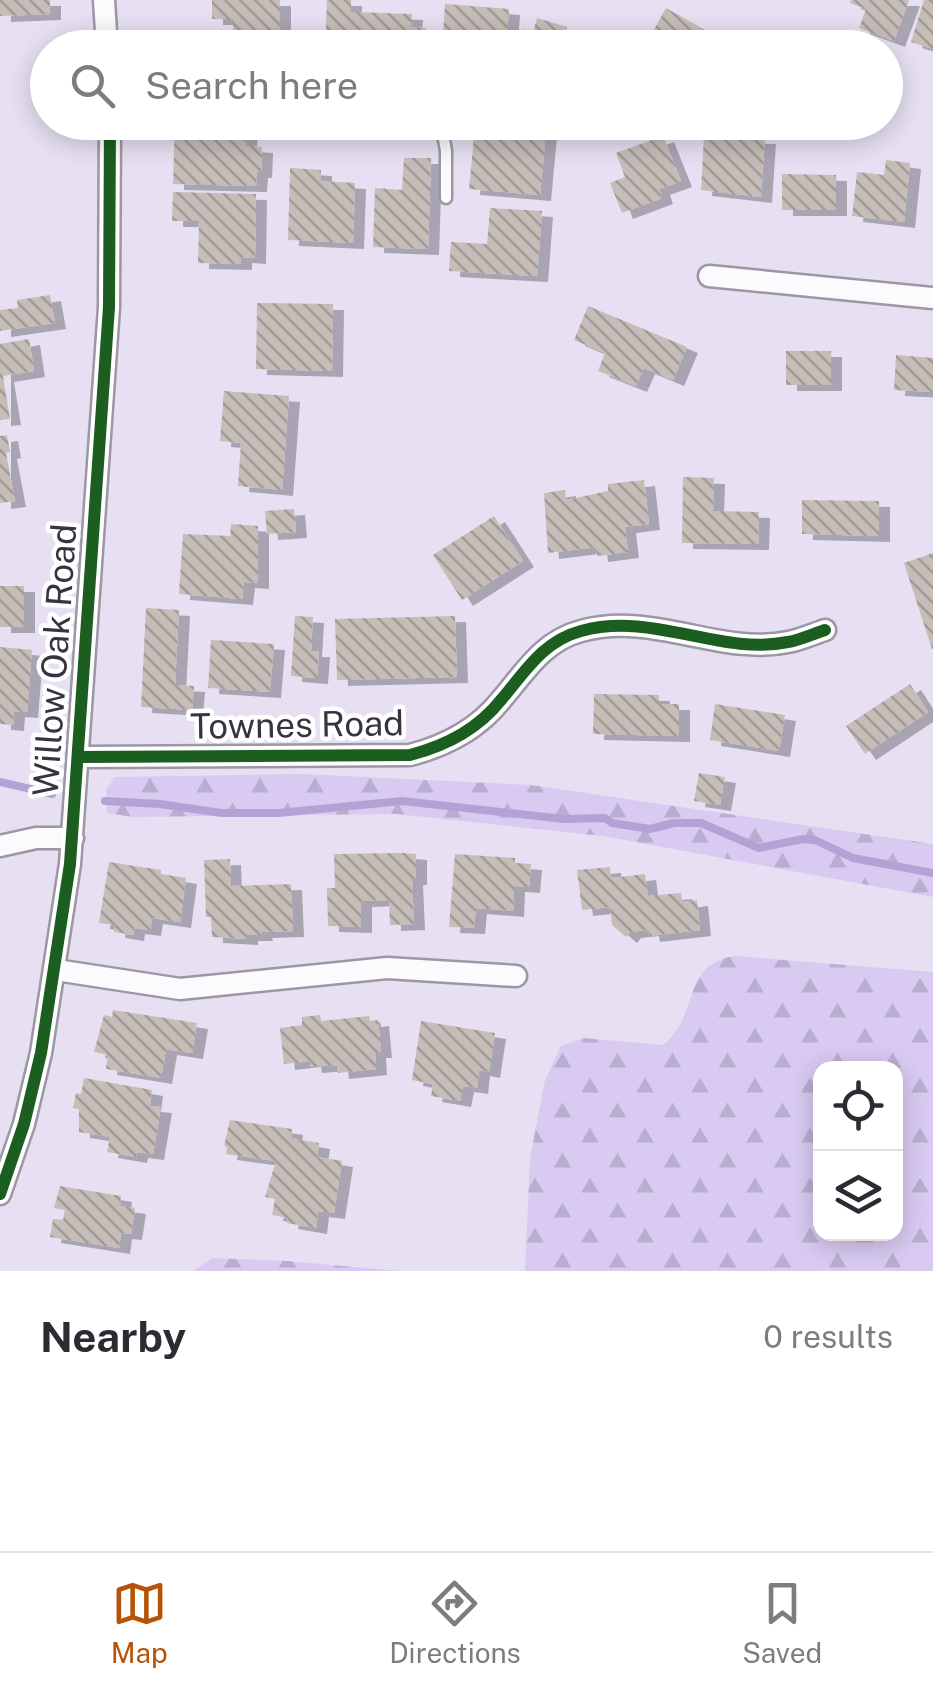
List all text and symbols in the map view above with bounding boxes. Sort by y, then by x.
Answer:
search box [30,30,903,140]
icon: search [65,58,120,113]
text: Search here [145,63,358,108]
street label: Willow Oak Road [25,522,84,798]
street label: Townes Road [190,702,404,747]
map controls [813,1061,903,1241]
button: locate [813,1061,903,1151]
button: layers [813,1151,903,1241]
text: Nearby [40,1312,186,1361]
text: 0 results [763,1318,893,1355]
tab: Map [111,1576,168,1669]
tab: Directions [389,1576,521,1669]
tab: Saved [742,1576,822,1669]

